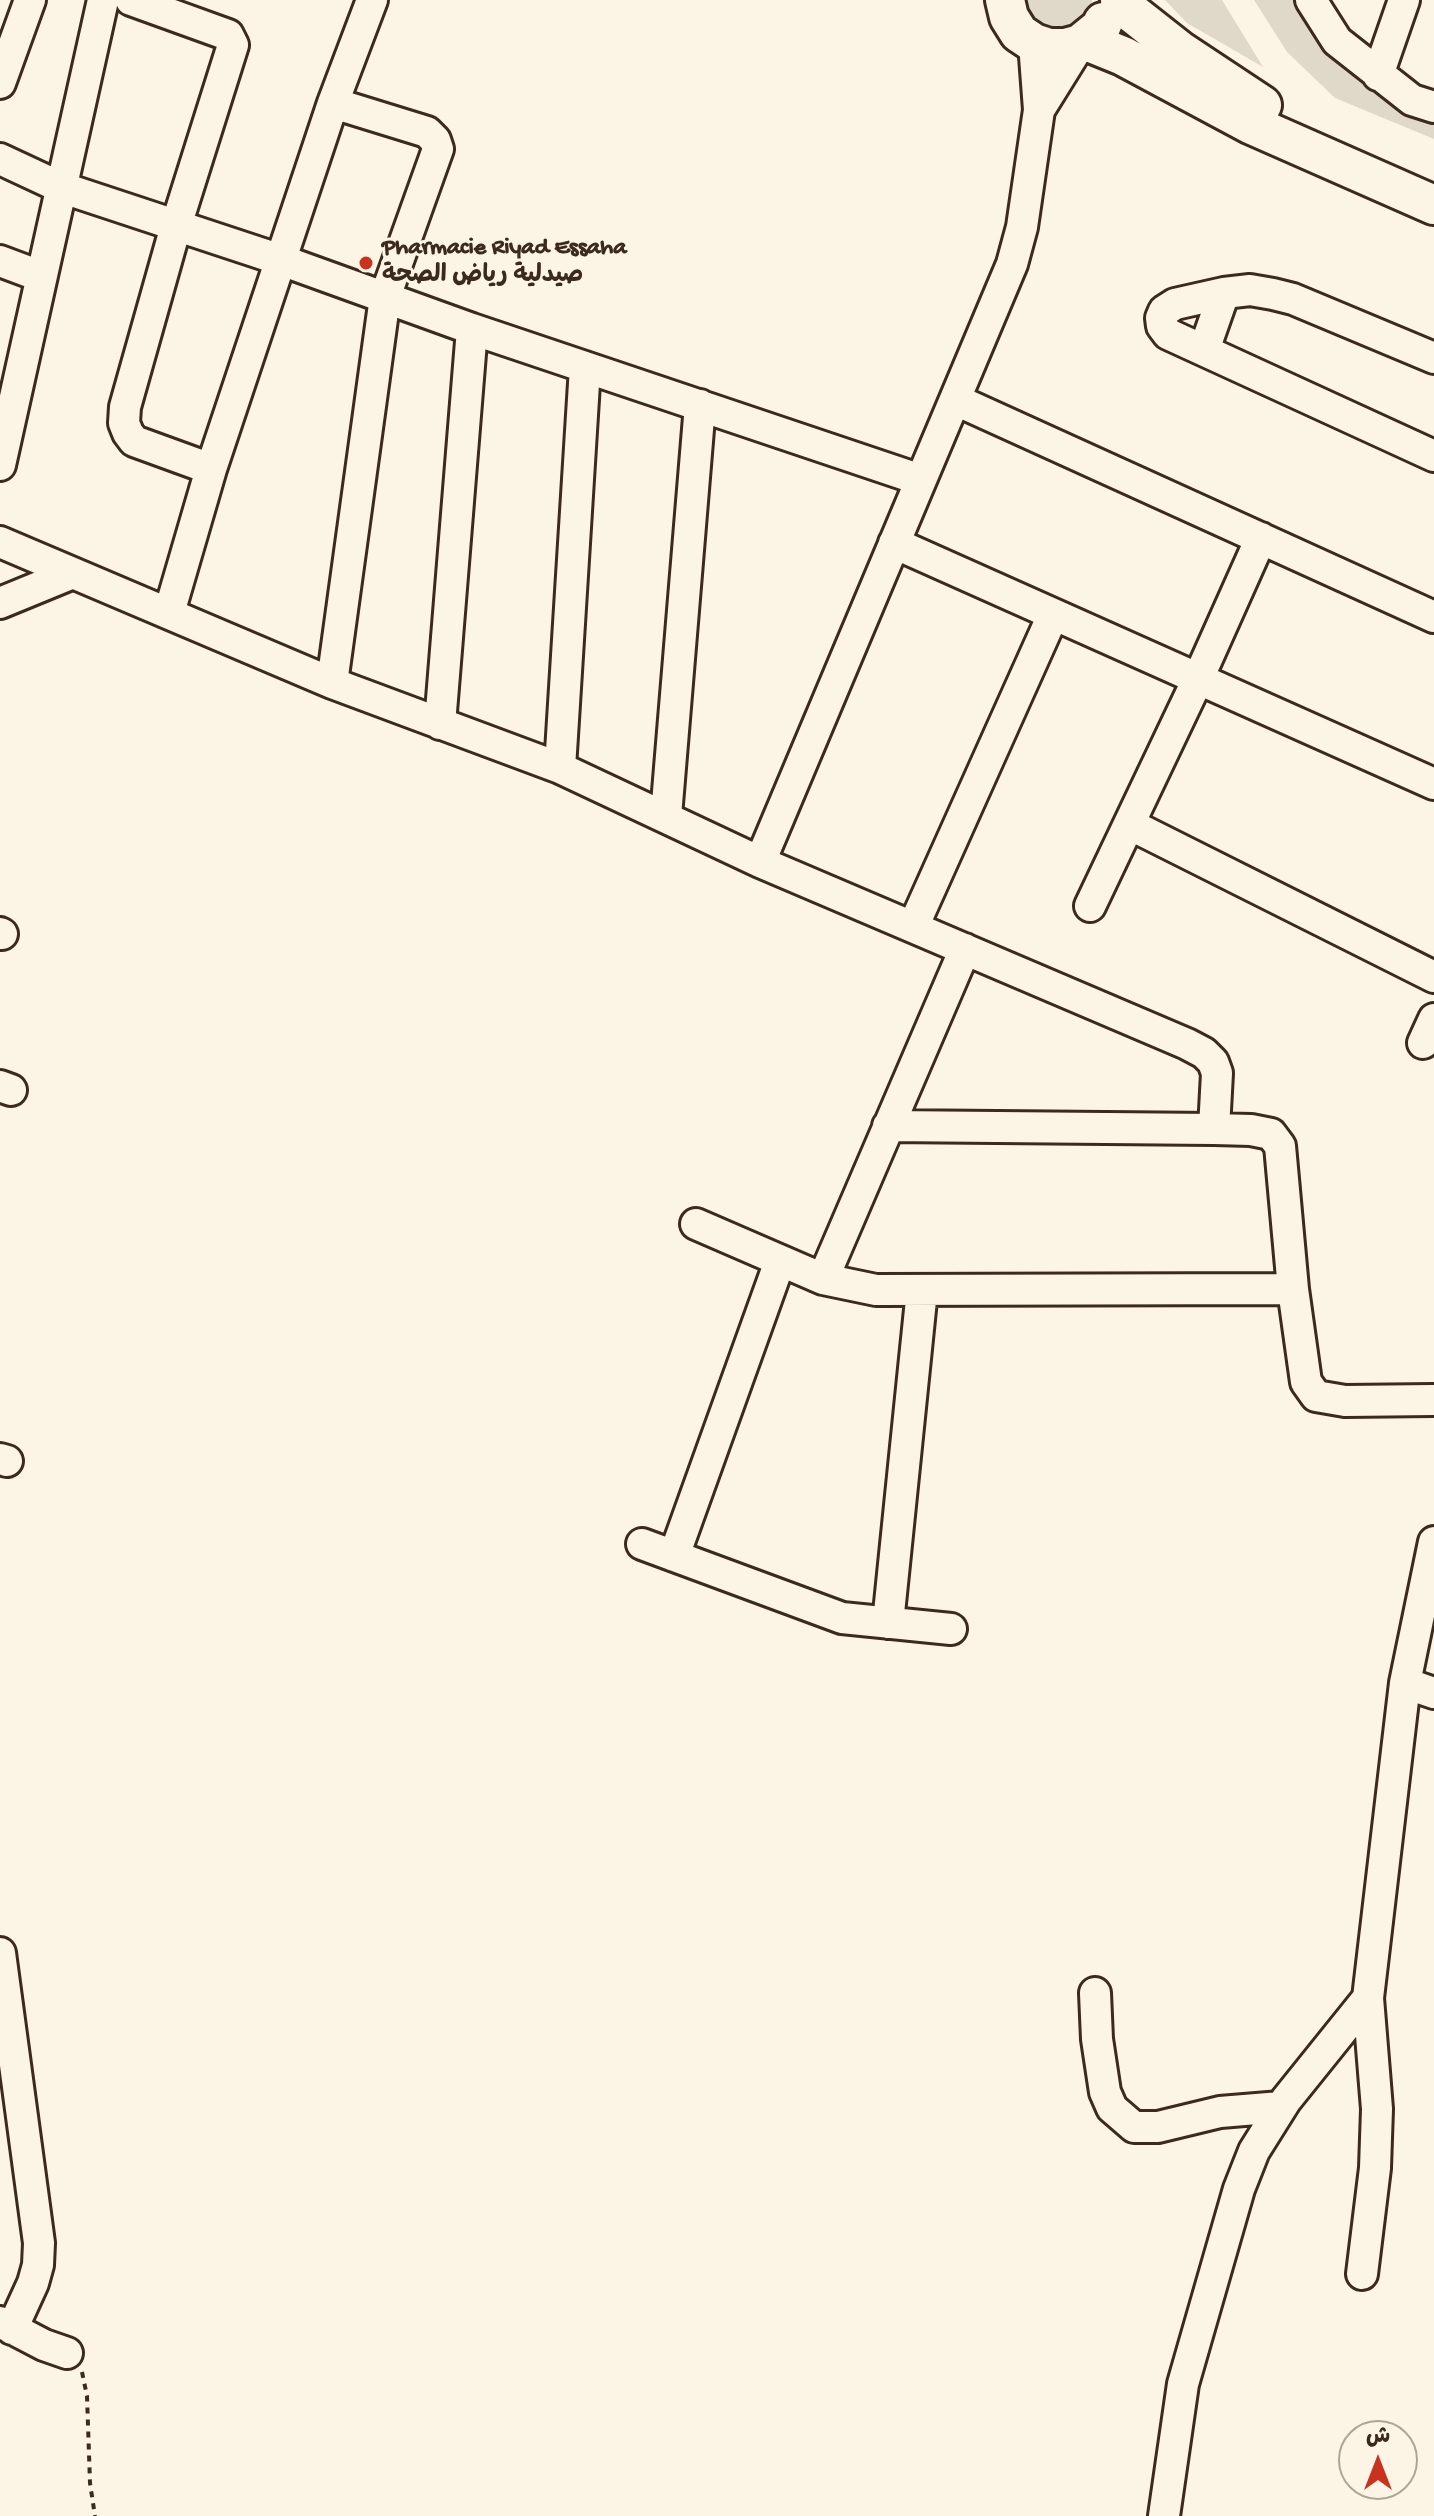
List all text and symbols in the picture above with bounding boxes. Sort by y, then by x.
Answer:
place label: Pharmacie Riyad Essaha صيدلية رياض الصحة [382,235,627,291]
marker: Pharmacie Riyad Essaha صيدلية رياض الصحة [357,254,375,272]
north arrow [1338,2420,1418,2500]
text: ش [1366,2425,1390,2451]

